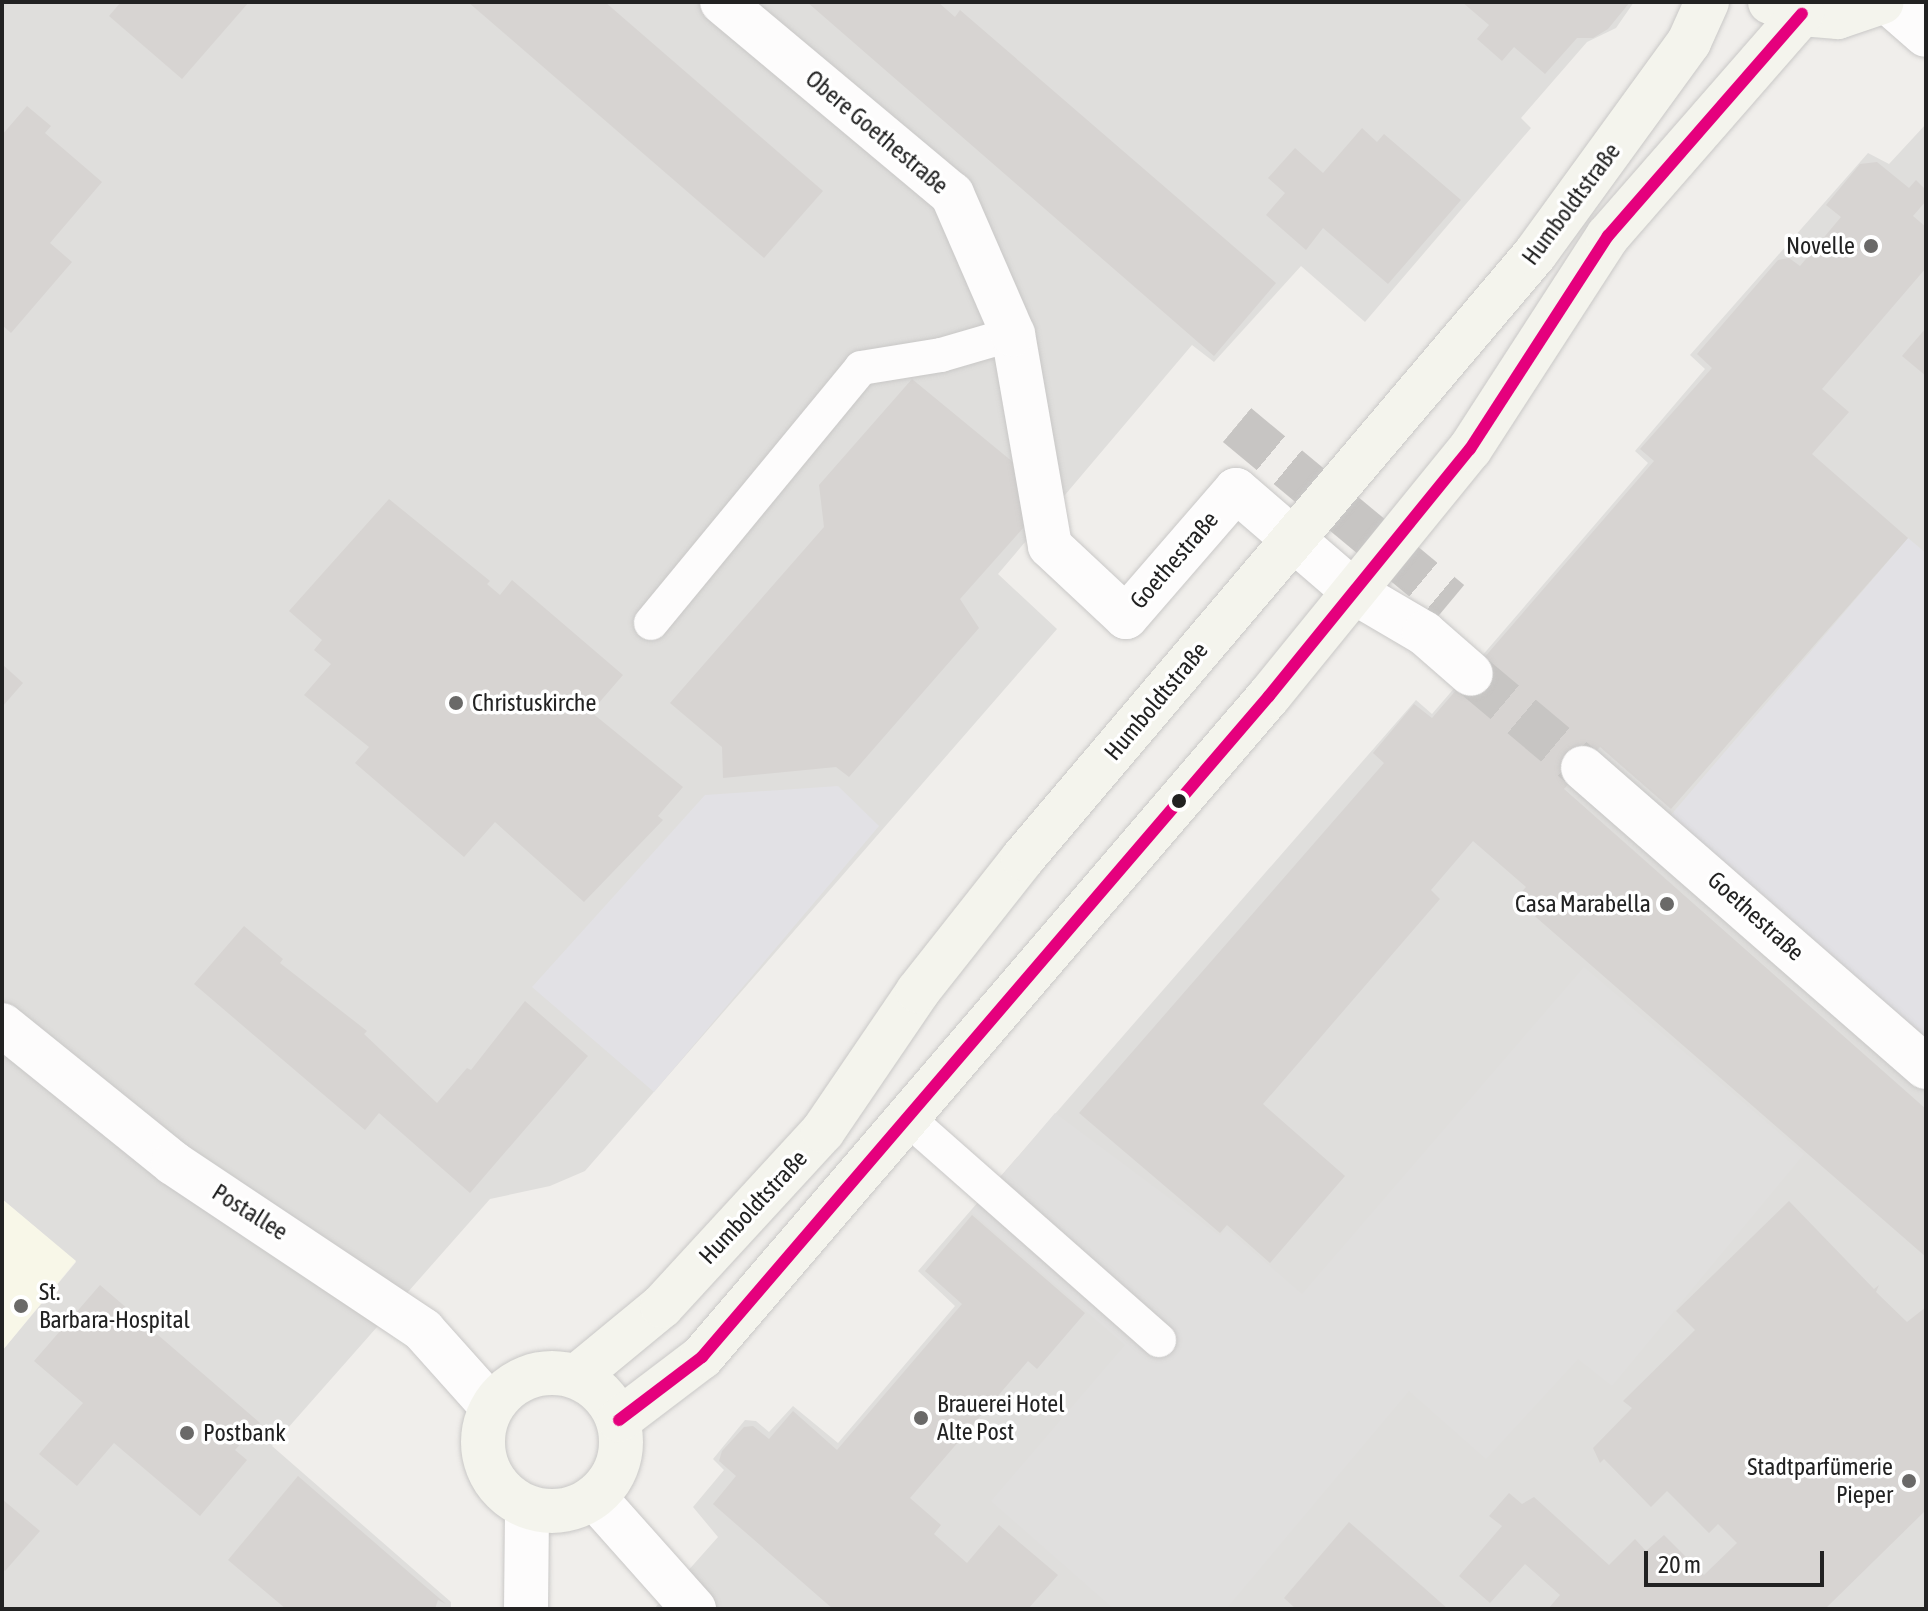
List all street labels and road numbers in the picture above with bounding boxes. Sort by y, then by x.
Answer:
street label: Obere Goethestraße [800,64,954,200]
street label: Humboldtstraße [1516,137,1626,271]
street label: Goethestraße [1124,505,1224,615]
street label: Humboldtstraße [1098,636,1214,766]
street label: Goethestraße [1702,865,1810,967]
street label: Humboldtstraße [693,1144,813,1270]
street label: Postallee [207,1178,293,1246]

